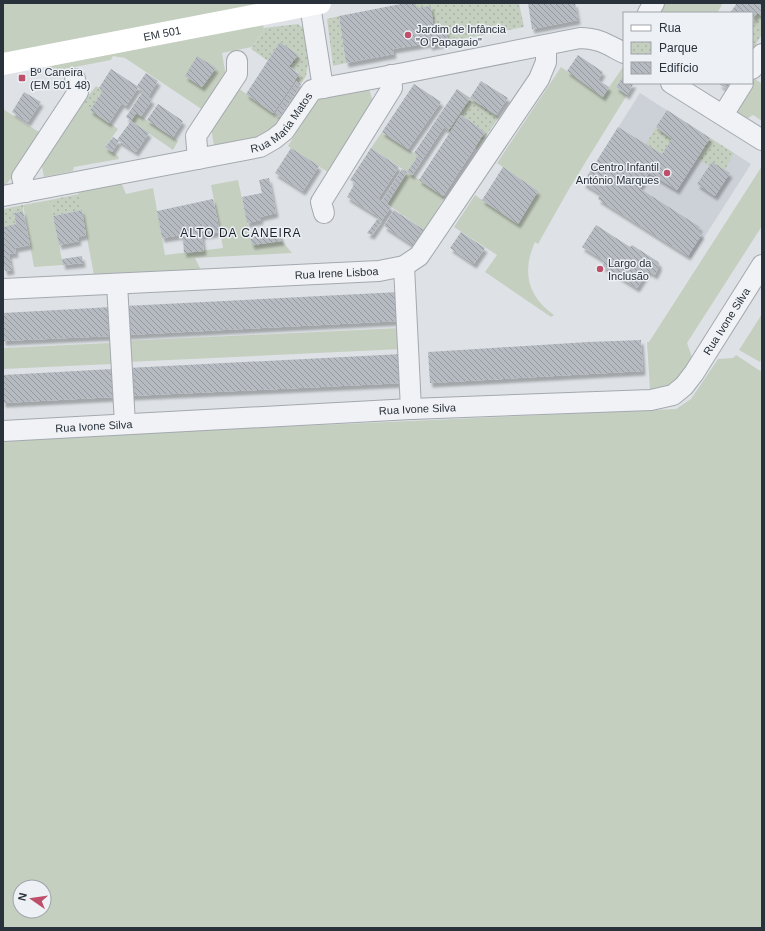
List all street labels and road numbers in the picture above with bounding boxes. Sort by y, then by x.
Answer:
street label: EM 501 [142,24,182,43]
street label: Rua Maria Matos [249,90,315,155]
street label: Rua Irene Lisboa [294,265,380,281]
street label: Rua Ivone Silva [701,285,753,357]
street label: Rua Ivone Silva [379,401,457,417]
street label: Rua Ivone Silva [55,418,134,434]

